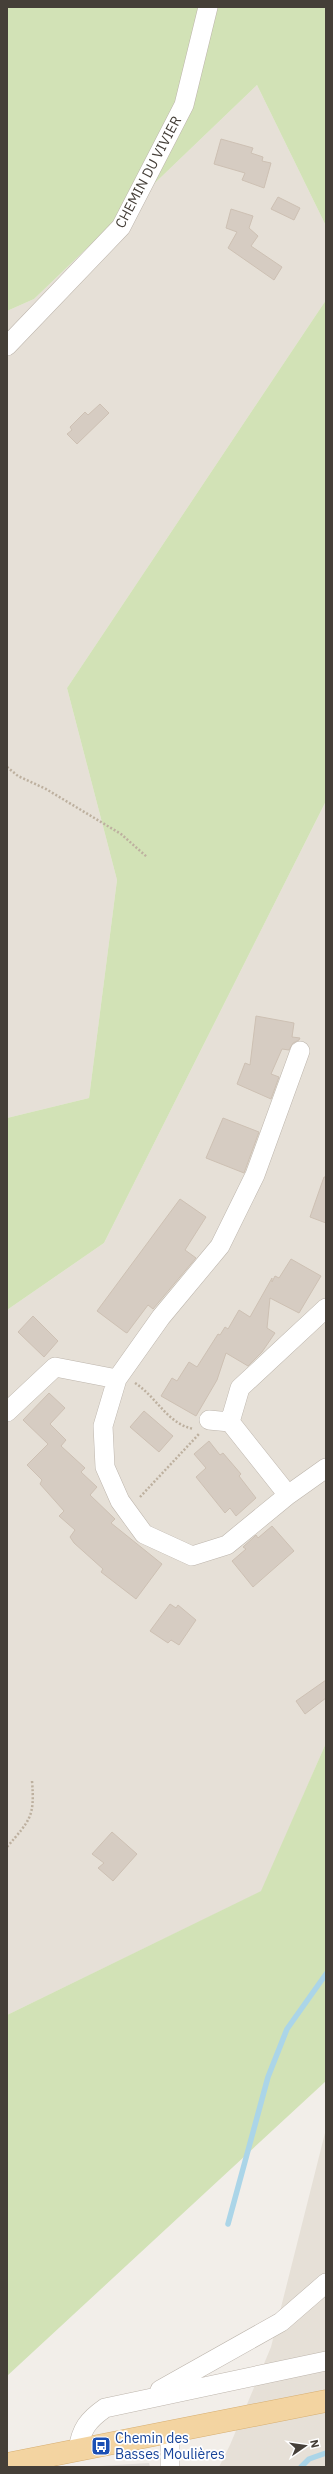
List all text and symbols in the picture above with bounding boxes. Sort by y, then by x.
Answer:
street label: CHEMIN DU VIVIER [111,113,185,231]
north arrow [285,2426,325,2466]
place label: Chemin des Basses Moulières [115,2429,225,2463]
bus stop icon: Chemin des Basses Moulières [90,2435,112,2457]
text: N [307,2438,322,2449]

